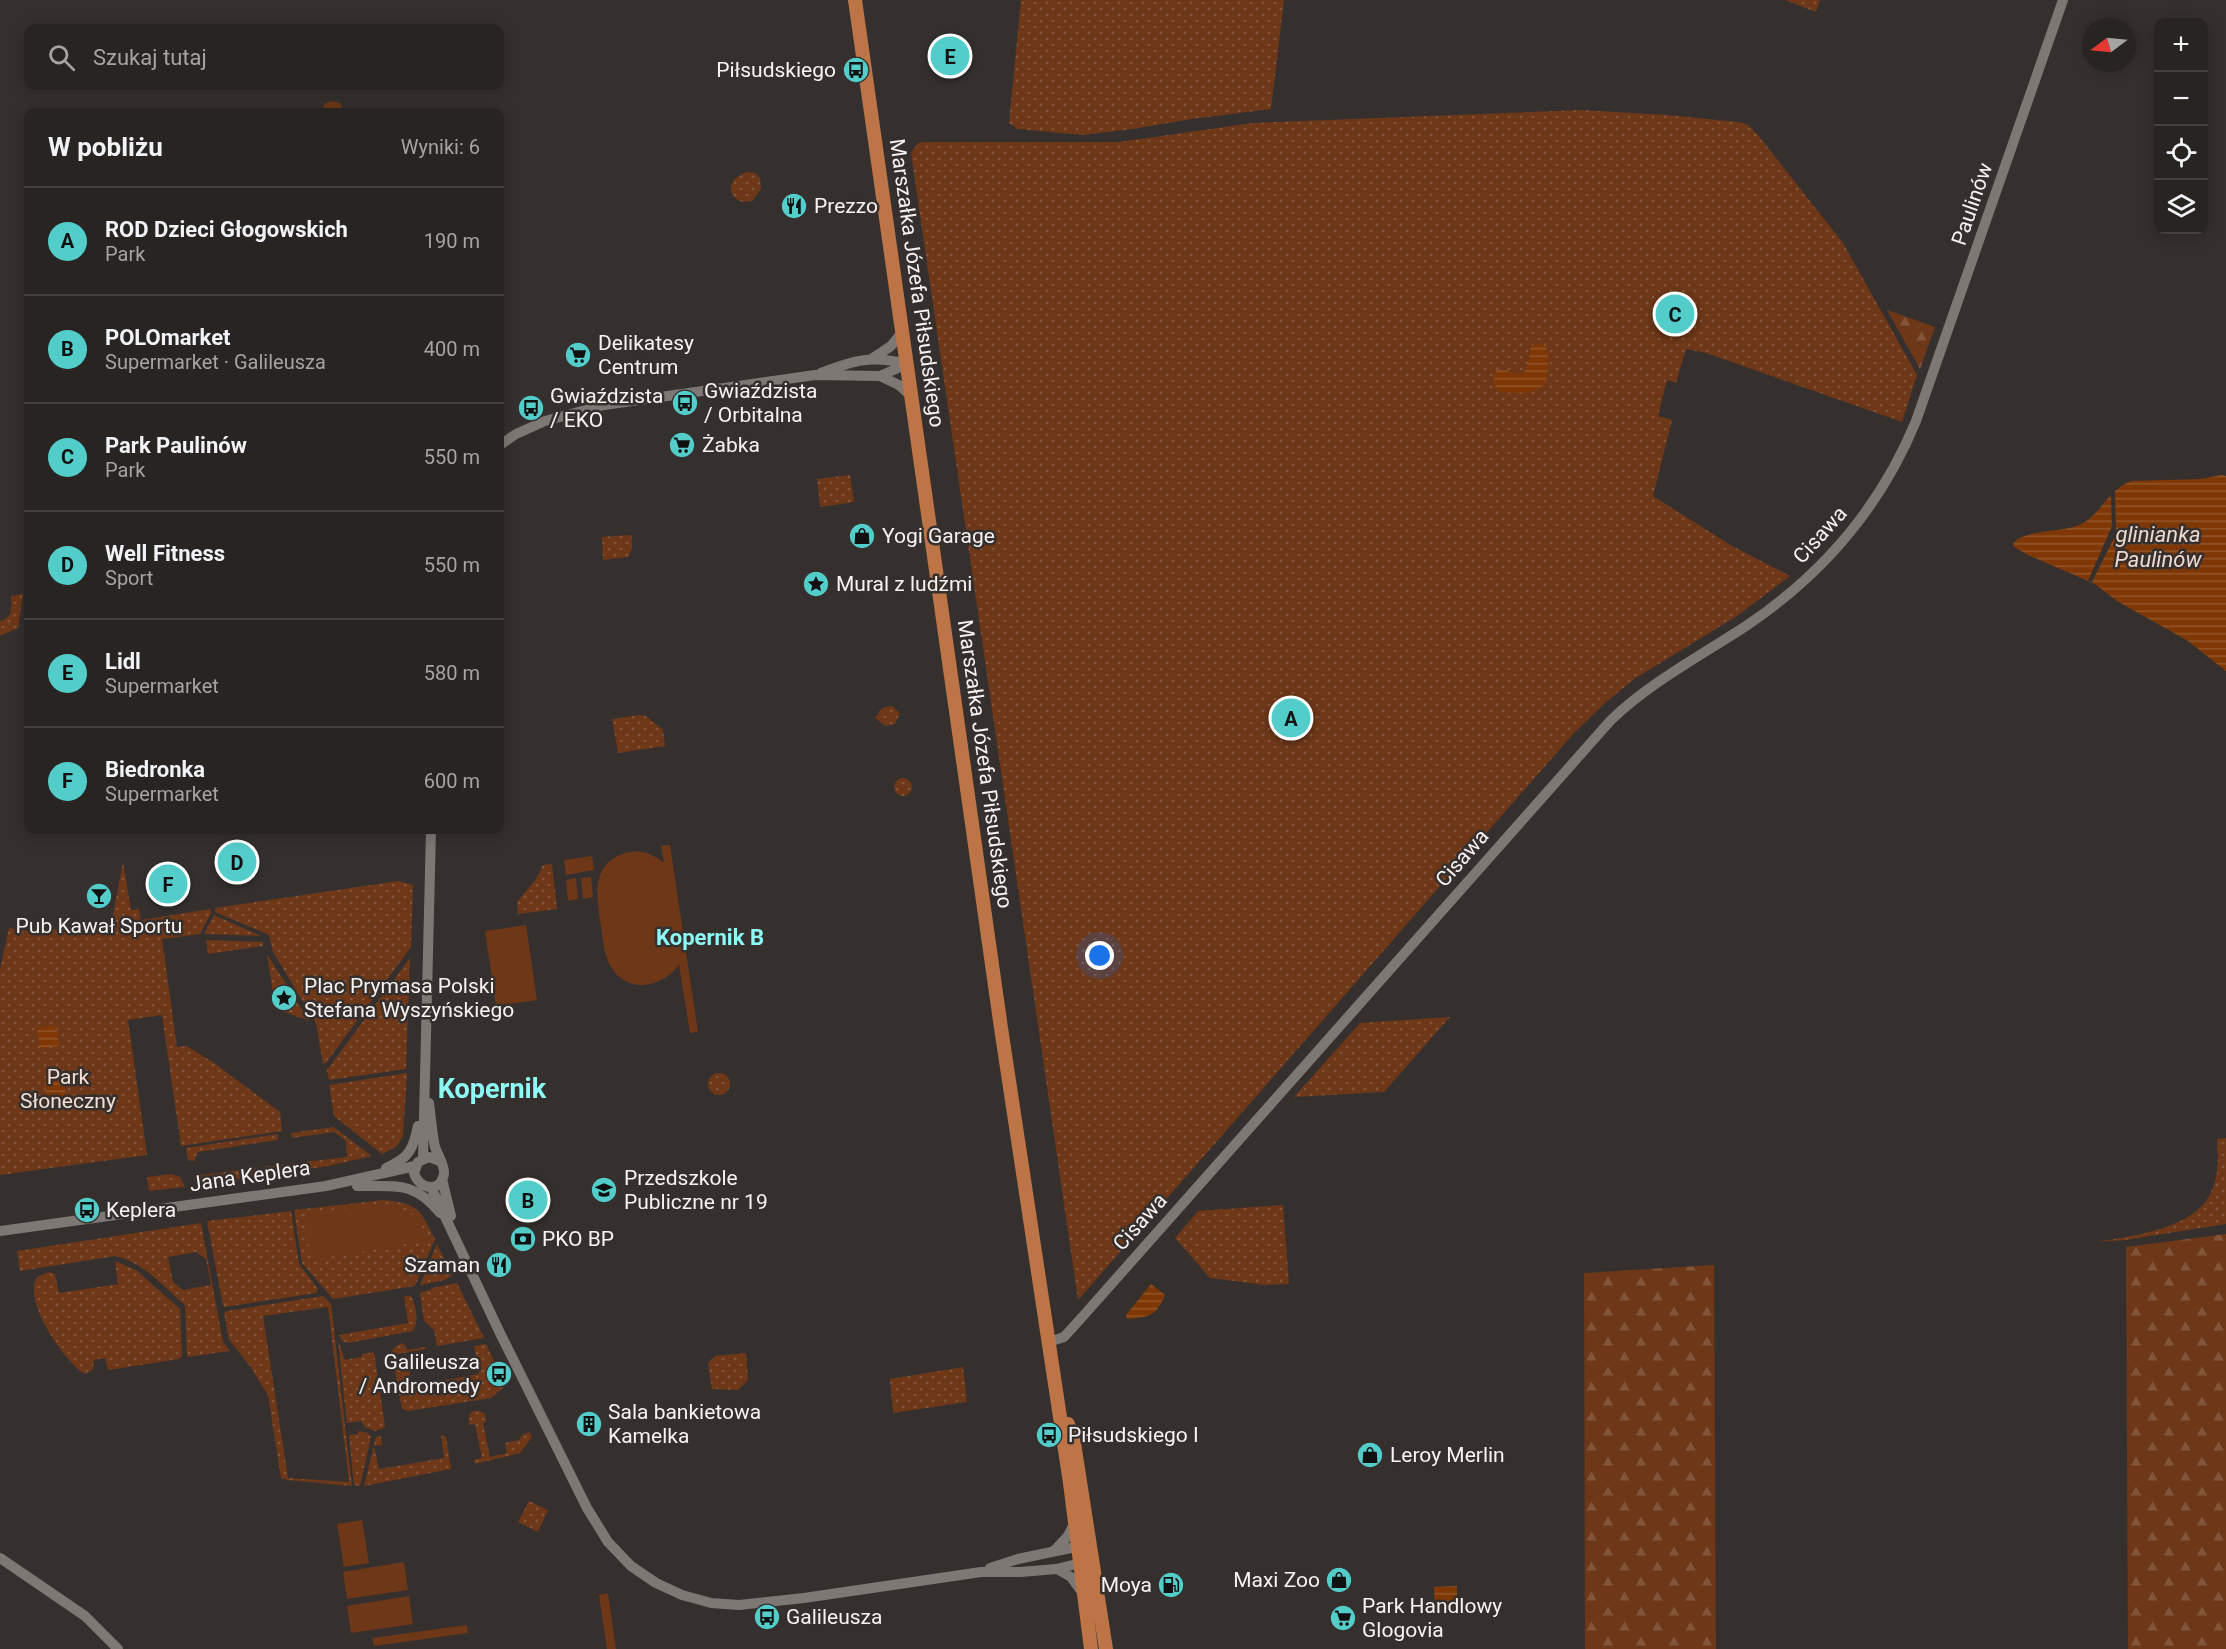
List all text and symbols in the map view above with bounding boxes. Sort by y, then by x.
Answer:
north arrow [2082,18,2136,72]
map controls [2154,18,2208,234]
button: + [2154,18,2208,72]
search box [24,24,504,90]
pin: E [930,34,970,78]
icon: search [45,41,78,74]
text: Szukaj tutaj [93,45,207,70]
bus stop icon: Piłsudskiego [841,55,871,85]
place label: Piłsudskiego [716,58,836,82]
button: − [2154,72,2208,126]
button: locate [2154,126,2208,180]
text: W pobliżu [48,132,163,162]
text: Wyniki: 6 [401,135,480,159]
street label: Marszałka Józefa Piłsudskiego [885,137,949,429]
street label: Paulinów [1947,159,1997,248]
button: layers [2154,180,2208,234]
restaurant icon: Prezzo [779,191,809,221]
place label: Prezzo [814,194,878,218]
text: ROD Dzieci Głogowskich [105,217,348,242]
text: A [61,229,74,253]
text: 190 m [424,229,480,253]
text: Park [105,242,145,266]
pin: C [1656,292,1694,336]
text: POLOmarket [105,325,230,350]
place label: Delikatesy Centrum [598,331,694,379]
text: B [61,337,74,361]
text: 400 m [424,337,480,361]
supermarket icon: Delikatesy Centrum [563,340,593,370]
text: Supermarket · Galileusza [105,350,326,374]
place label: Gwiaździsta / Orbitalna [704,379,817,427]
place label: Gwiaździsta / EKO [550,384,663,432]
bus stop icon: Gwiaździsta / Orbitalna [670,388,700,418]
bus stop icon: Gwiaździsta / EKO [516,393,546,423]
supermarket icon: Żabka [667,430,697,460]
text: Park Paulinów [105,433,247,458]
place label: Żabka [702,433,760,457]
text: C [61,445,74,469]
text: 550 m [424,445,480,469]
text: Park [105,458,145,482]
street label: Cisawa [1788,502,1852,568]
shop icon: Yogi Garage [847,521,877,551]
water label: glinianka Paulinów [2114,522,2203,572]
place label: Yogi Garage [882,524,995,548]
text: Well Fitness [105,541,225,566]
text: D [61,553,74,577]
text: 550 m [424,553,480,577]
text: Sport [105,566,153,590]
place icon: Mural z ludźmi [801,569,831,599]
place label: Mural z ludźmi [836,572,972,596]
street label: Marszałka Józefa Piłsudskiego [953,618,1017,910]
text: Lidl [105,649,141,674]
text: E [62,661,73,685]
text: 580 m [424,661,480,685]
text: Supermarket [105,674,219,698]
pin: A [1272,696,1310,740]
text: Biedronka [105,757,205,782]
text: F [62,769,73,793]
text: 600 m [424,769,480,793]
text: Supermarket [105,782,219,806]
street label: Cisawa [1431,824,1493,892]
pin: D [218,840,256,884]
pin: F [148,862,188,906]
bar icon: Pub Kawał Sportu [84,881,114,911]
place label: Pub Kawał Sportu [16,914,182,938]
district label: Kopernik B [656,925,764,950]
your location [1085,941,1114,970]
place label: Plac Prymasa Polski Stefana Wyszyńskiego [304,974,514,1022]
place icon: Plac Prymasa Polski Stefana Wyszyńskiego [269,983,299,1013]
park label: Park Słoneczny [20,1065,116,1113]
district label: Kopernik [438,1073,547,1105]
street label: Jana Keplera [188,1156,312,1196]
place label: Przedszkole Publiczne nr 19 [624,1166,768,1214]
school or university icon: Przedszkole Publiczne nr 19 [589,1175,619,1205]
pin: B [508,1178,548,1222]
street label: Cisawa [1108,1189,1172,1255]
bus stop icon: Keplera [72,1195,102,1225]
place label: Keplera [106,1198,176,1222]
bank icon: PKO BP [508,1224,538,1254]
place label: PKO BP [542,1227,614,1251]
restaurant icon: Szaman [484,1250,514,1280]
place label: Szaman [404,1253,480,1277]
place label: Galileusza / Andromedy [359,1350,480,1398]
bus stop icon: Galileusza / Andromedy [484,1359,514,1389]
place label: Sala bankietowa Kamelka [608,1400,761,1448]
building icon: Sala bankietowa Kamelka [574,1409,604,1439]
bus stop icon: Piłsudskiego I [1034,1420,1064,1450]
place label: Piłsudskiego I [1068,1423,1199,1447]
shop icon: Leroy Merlin [1355,1440,1385,1470]
place label: Leroy Merlin [1390,1443,1505,1467]
shop icon: Maxi Zoo [1324,1565,1354,1595]
place label: Maxi Zoo [1233,1568,1320,1592]
fuel station icon: Moya [1156,1570,1186,1600]
place label: Moya [1101,1573,1152,1597]
place label: Park Handlowy Glogovia [1362,1594,1502,1642]
bus stop icon: Galileusza [752,1602,782,1632]
supermarket icon: Park Handlowy Glogovia [1328,1603,1358,1633]
place label: Galileusza [786,1605,882,1629]

